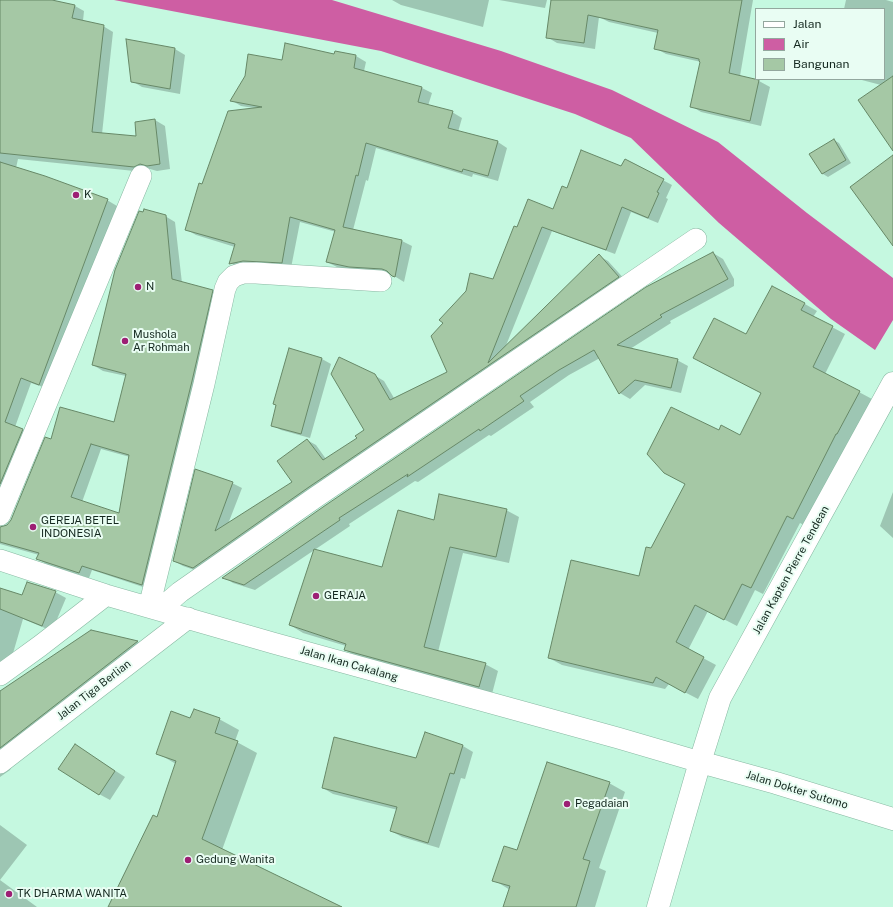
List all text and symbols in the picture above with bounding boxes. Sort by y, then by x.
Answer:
legend [755,8,885,80]
text: Jalan [793,17,821,31]
text: Air [793,37,809,51]
text: Bangunan [793,57,849,71]
place label: K [84,188,92,202]
marker: K [71,190,81,200]
place label: N [146,280,154,294]
marker: N [133,282,143,292]
place label: Mushola Ar Rohmah [133,328,190,354]
marker: Mushola Ar Rohmah [120,336,130,346]
street label: Jalan Kapten Pierre Tendean [750,503,832,637]
place label: GEREJA BETEL INDONESIA [41,514,119,540]
marker: GEREJA BETEL INDONESIA [28,522,38,532]
place label: GERAJA [324,589,366,603]
marker: GERAJA [311,591,321,601]
street label: Jalan Ikan Cakalang [299,644,399,684]
street label: Jalan Tiga Berlian [55,657,133,723]
street label: Jalan Dokter Sutomo [744,768,850,812]
place label: Pegadaian [575,797,629,811]
marker: Pegadaian [562,799,572,809]
place label: Gedung Wanita [196,853,275,867]
marker: Gedung Wanita [183,855,193,865]
place label: TK DHARMA WANITA [17,887,127,901]
marker: TK DHARMA WANITA [4,889,14,899]

